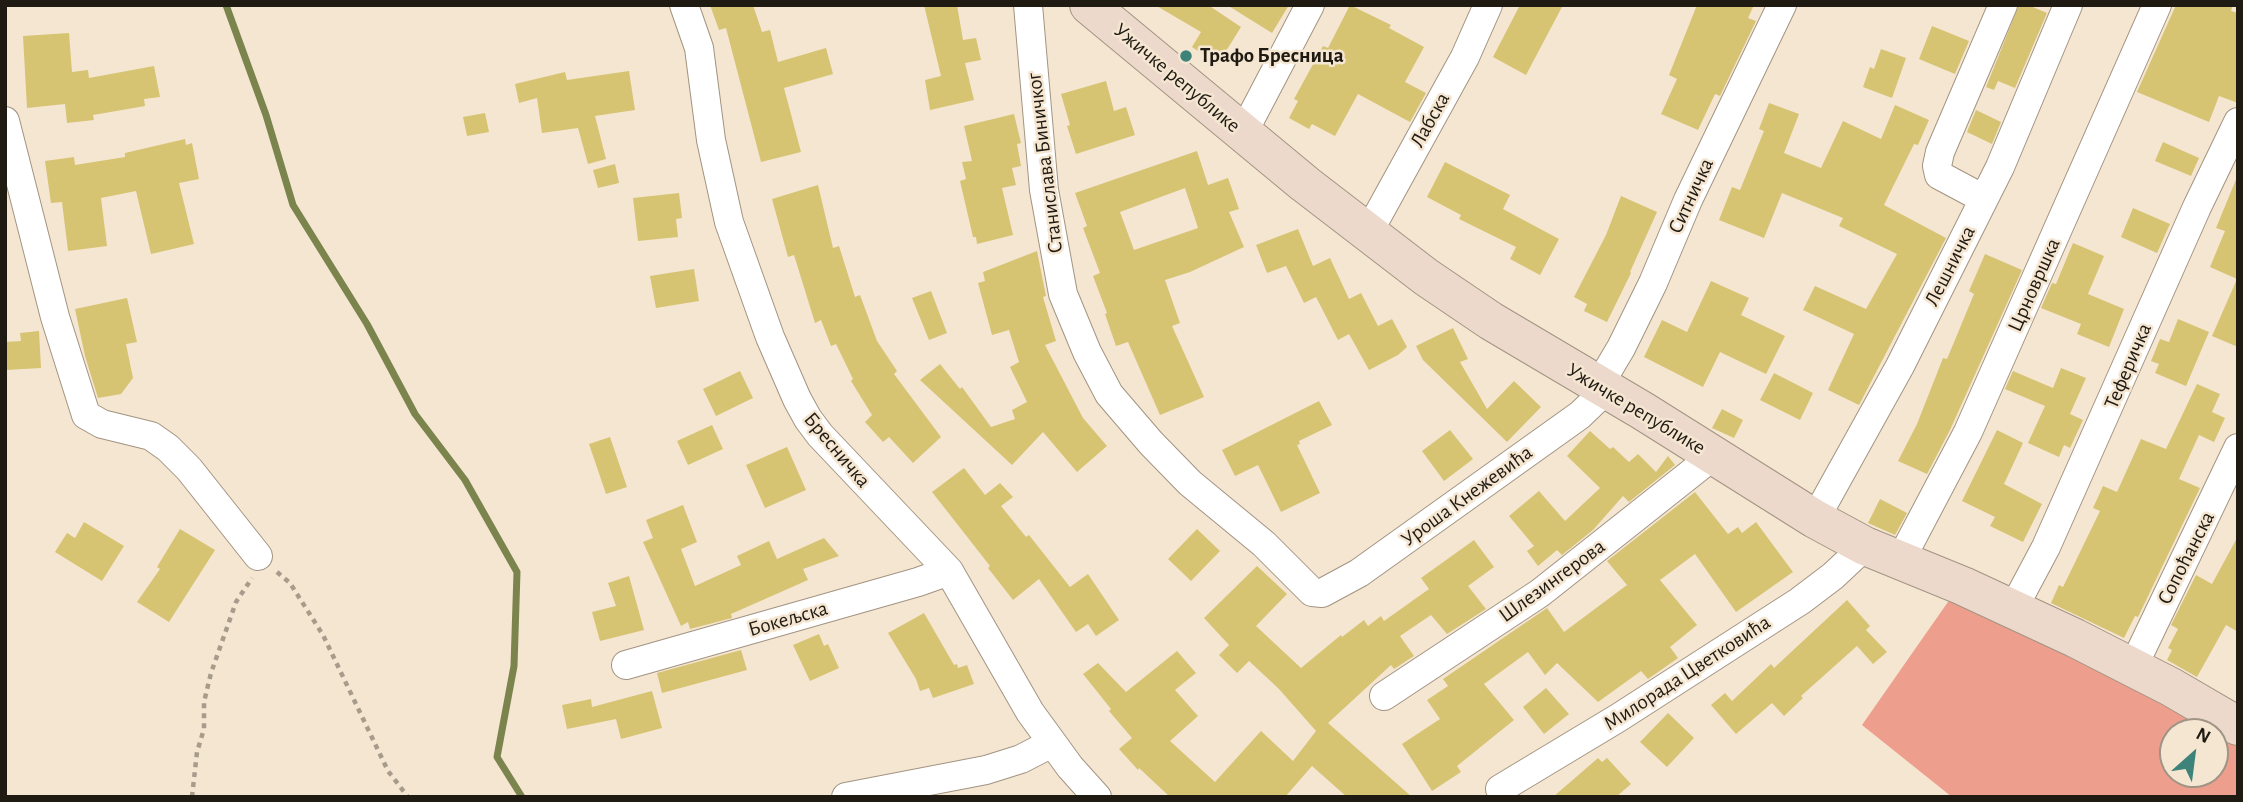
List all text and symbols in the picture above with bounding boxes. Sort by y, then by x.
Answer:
street label: Ужичке републике [1109,18,1245,138]
place label: Трафо Бресница [1200,43,1344,69]
marker: Трафо Бресница [1178,48,1194,64]
street label: Станислава Биничког [1021,71,1069,255]
street label: Лабска [1405,88,1455,152]
street label: Ситничка [1663,154,1719,238]
street label: Лешничка [1919,222,1981,310]
street label: Црновршка [2002,234,2066,336]
street label: Теферичка [2099,319,2157,413]
street label: Ужичке републике [1562,358,1710,460]
street label: Бресничка [798,407,876,493]
street label: Уроша Кнежевића [1396,440,1538,552]
street label: Сопоћанска [2152,507,2220,609]
street label: Шлезингерова [1494,534,1610,628]
street label: Бокељска [745,596,831,642]
street label: Милорада Цветковића [1599,610,1775,736]
north arrow [2159,718,2229,788]
text: N [2193,724,2213,747]

